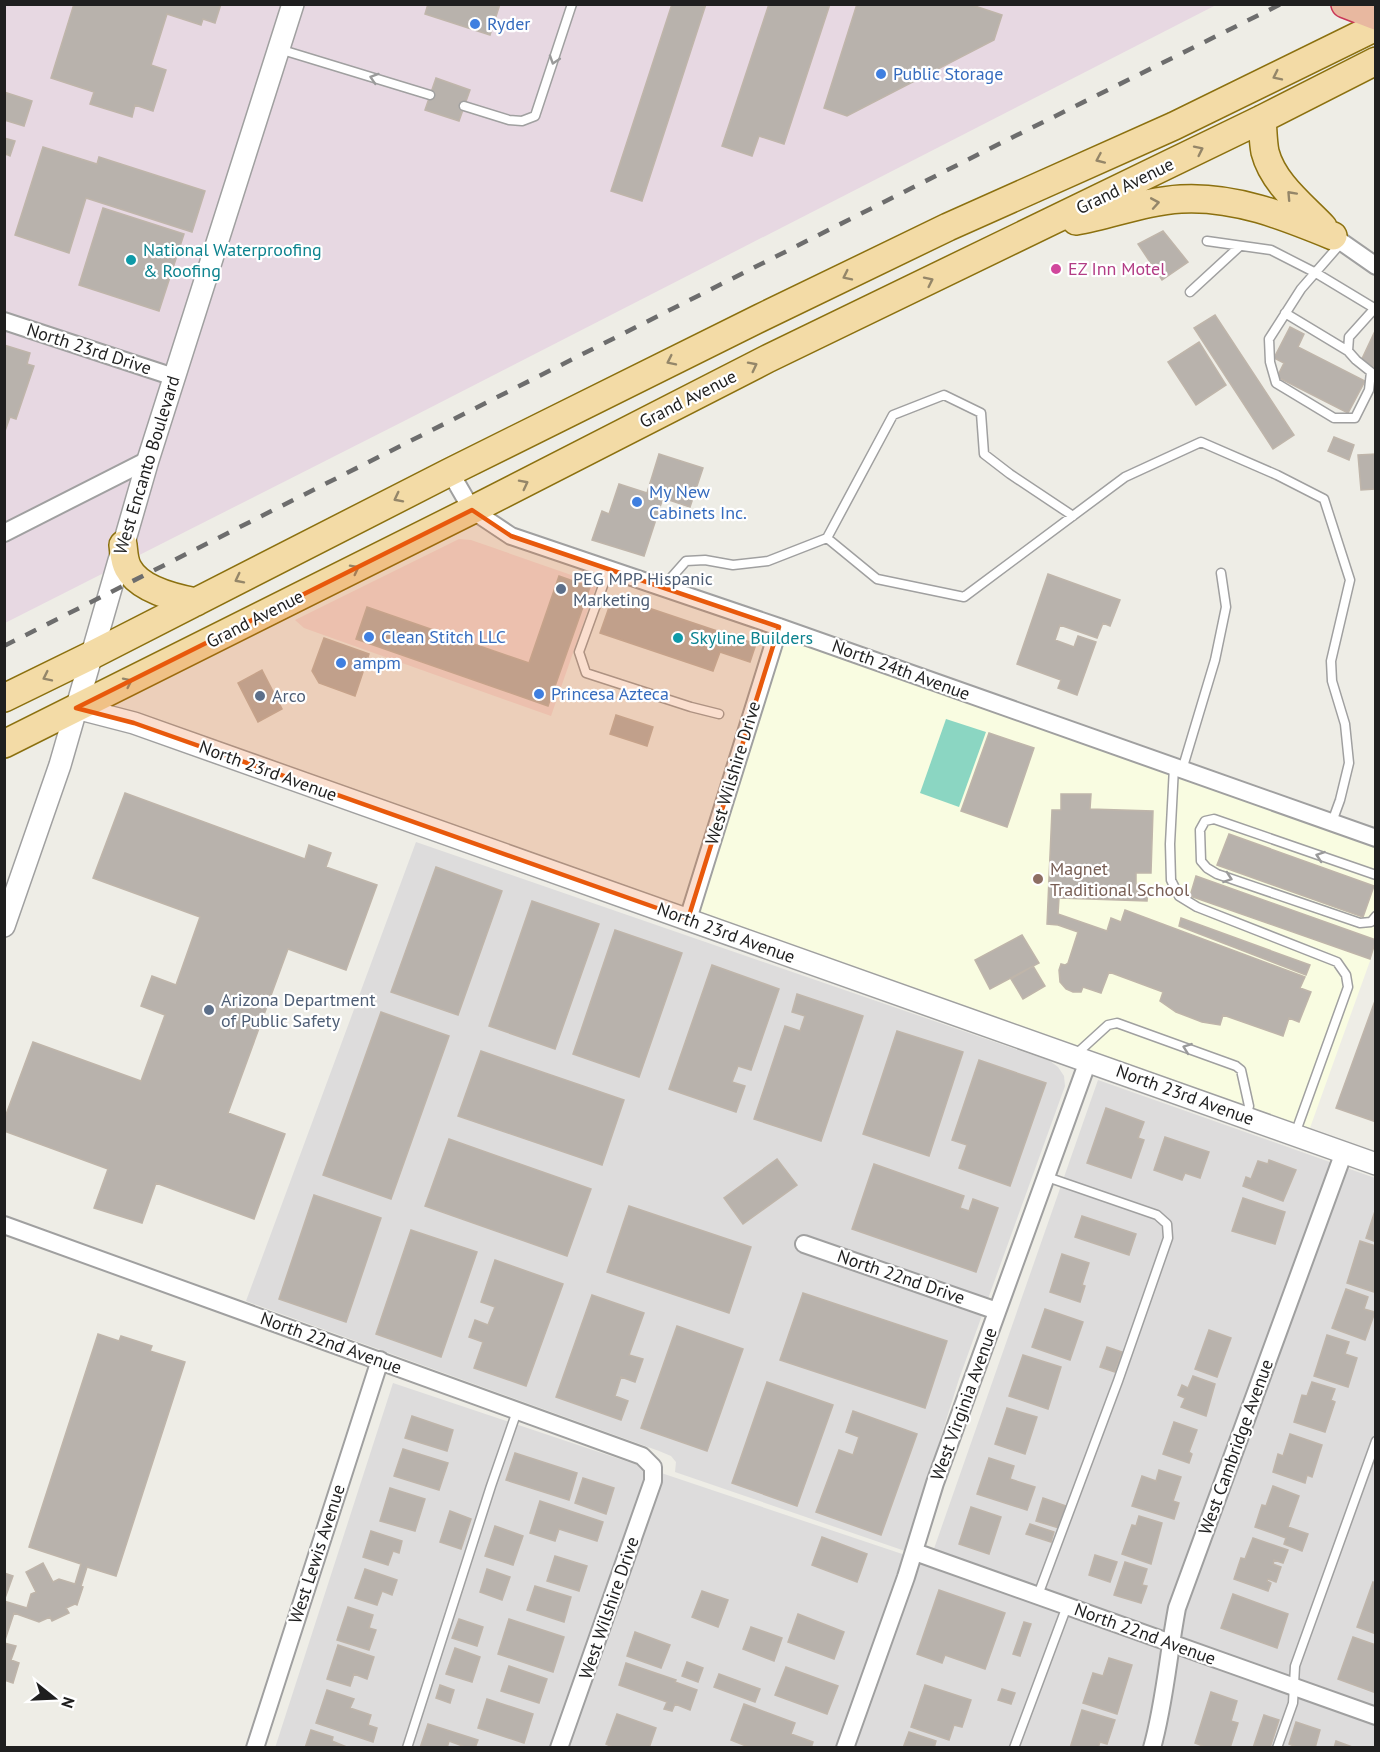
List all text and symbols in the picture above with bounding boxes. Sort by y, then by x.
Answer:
place label: Ryder [487,12,530,35]
marker: Ryder [468,17,482,31]
one-way arrow [549,54,561,65]
place label: Public Storage [893,62,1003,85]
marker: Public Storage [874,67,888,81]
one-way arrow [1272,69,1283,81]
one-way arrow [369,73,380,85]
one-way arrow [1192,146,1203,157]
street label: Grand Avenue [1072,152,1177,219]
one-way arrow [1096,152,1107,164]
one-way arrow [1287,191,1298,201]
one-way arrow [1150,197,1160,210]
place label: National Waterproofing & Roofing [143,238,322,282]
marker: National Waterproofing & Roofing [124,253,138,267]
place label: EZ Inn Motel [1068,257,1166,280]
marker: EZ Inn Motel [1049,262,1063,276]
one-way arrow [842,269,853,281]
one-way arrow [922,276,933,288]
street label: North 23rd Drive [24,318,154,380]
one-way arrow [667,354,678,366]
one-way arrow [747,362,758,373]
street label: Grand Avenue [635,364,740,433]
street label: West Encanto Boulevard [108,373,185,557]
one-way arrow [517,479,528,491]
place label: My New Cabinets Inc. [649,480,747,524]
one-way arrow [393,491,404,503]
marker: My New Cabinets Inc. [630,495,644,509]
one-way arrow [348,565,359,576]
place label: PEG MPP Hispanic Marketing [573,567,713,611]
one-way arrow [235,572,246,584]
marker: PEG MPP Hispanic Marketing [554,582,568,596]
street label: Grand Avenue [202,584,307,653]
place label: Clean Stitch LLC [381,625,506,648]
place label: Skyline Builders [690,626,813,649]
marker: Clean Stitch LLC [362,630,376,644]
marker: Skyline Builders [671,631,685,645]
street label: North 24th Avenue [829,634,973,705]
place label: ampm [353,651,401,674]
marker: ampm [334,656,348,670]
one-way arrow [43,669,54,681]
one-way arrow [122,678,133,690]
place label: Princesa Azteca [551,682,669,705]
place label: Arco [272,684,306,707]
marker: Princesa Azteca [532,687,546,701]
marker: Arco [253,689,267,703]
street label: West Wilshire Drive [700,698,765,847]
street label: North 23rd Avenue [196,735,340,806]
one-way arrow [1315,850,1326,863]
place label: Magnet Traditional School [1050,857,1190,901]
one-way arrow [1222,870,1232,883]
marker: Magnet Traditional School [1031,872,1045,886]
street label: North 23rd Avenue [654,897,798,968]
place label: Arizona Department of Public Safety [221,988,376,1032]
marker: Arizona Department of Public Safety [202,1003,216,1017]
one-way arrow [1182,1043,1193,1056]
street label: North 23rd Avenue [1113,1059,1257,1130]
street label: North 22nd Drive [834,1244,968,1309]
street label: North 22nd Avenue [257,1306,405,1379]
street label: West Virginia Avenue [925,1324,1002,1483]
street label: West Cambridge Avenue [1193,1356,1278,1538]
street label: West Lewis Avenue [283,1481,350,1626]
street label: West Wilshire Drive [573,1534,644,1682]
street label: North 22nd Avenue [1071,1597,1219,1670]
north arrow [24,1668,84,1728]
text: N [57,1695,79,1711]

